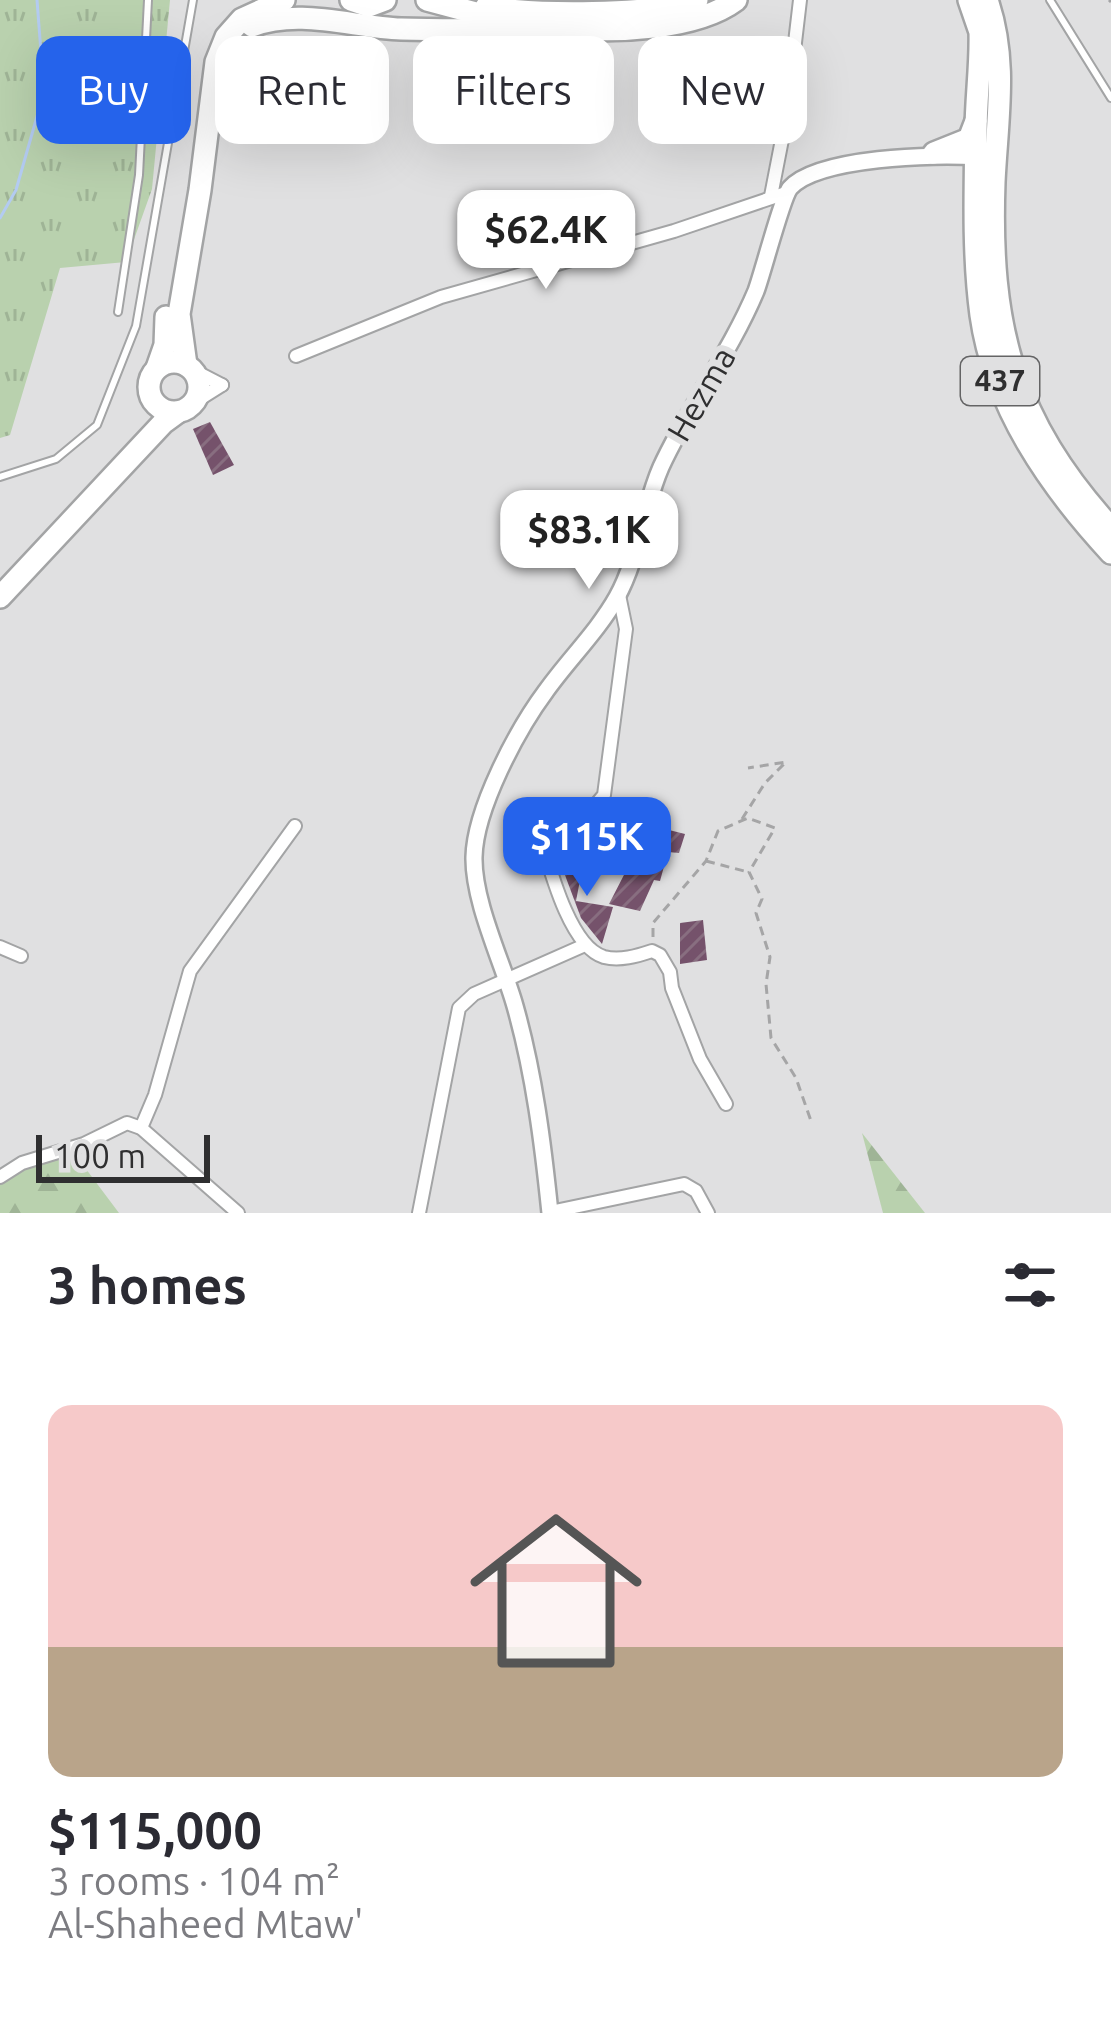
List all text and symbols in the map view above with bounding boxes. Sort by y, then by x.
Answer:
chip: Buy [36,36,191,144]
chip: Rent [215,36,389,144]
chip: Filters [413,36,614,144]
chip: New [638,36,807,144]
pin: $62.4K [448,190,644,292]
text: $62.4K [484,207,608,250]
street label: Hezma [659,340,742,447]
road number: 437 [961,357,1039,405]
pin: $83.1K [491,490,687,592]
text: $83.1K [527,507,651,550]
pin: $115K [503,797,671,899]
text: $115K [530,814,644,857]
scale bar [36,1129,210,1182]
text: 100 m [54,1137,146,1174]
icon: filters [997,1252,1063,1318]
text: 3 homes [48,1256,247,1314]
icon: home [448,1483,664,1699]
text: $115,000 [48,1801,262,1859]
text: 3 rooms · 104 m² [48,1859,340,1902]
text: Al-Shaheed Mtaw' [48,1902,363,1945]

